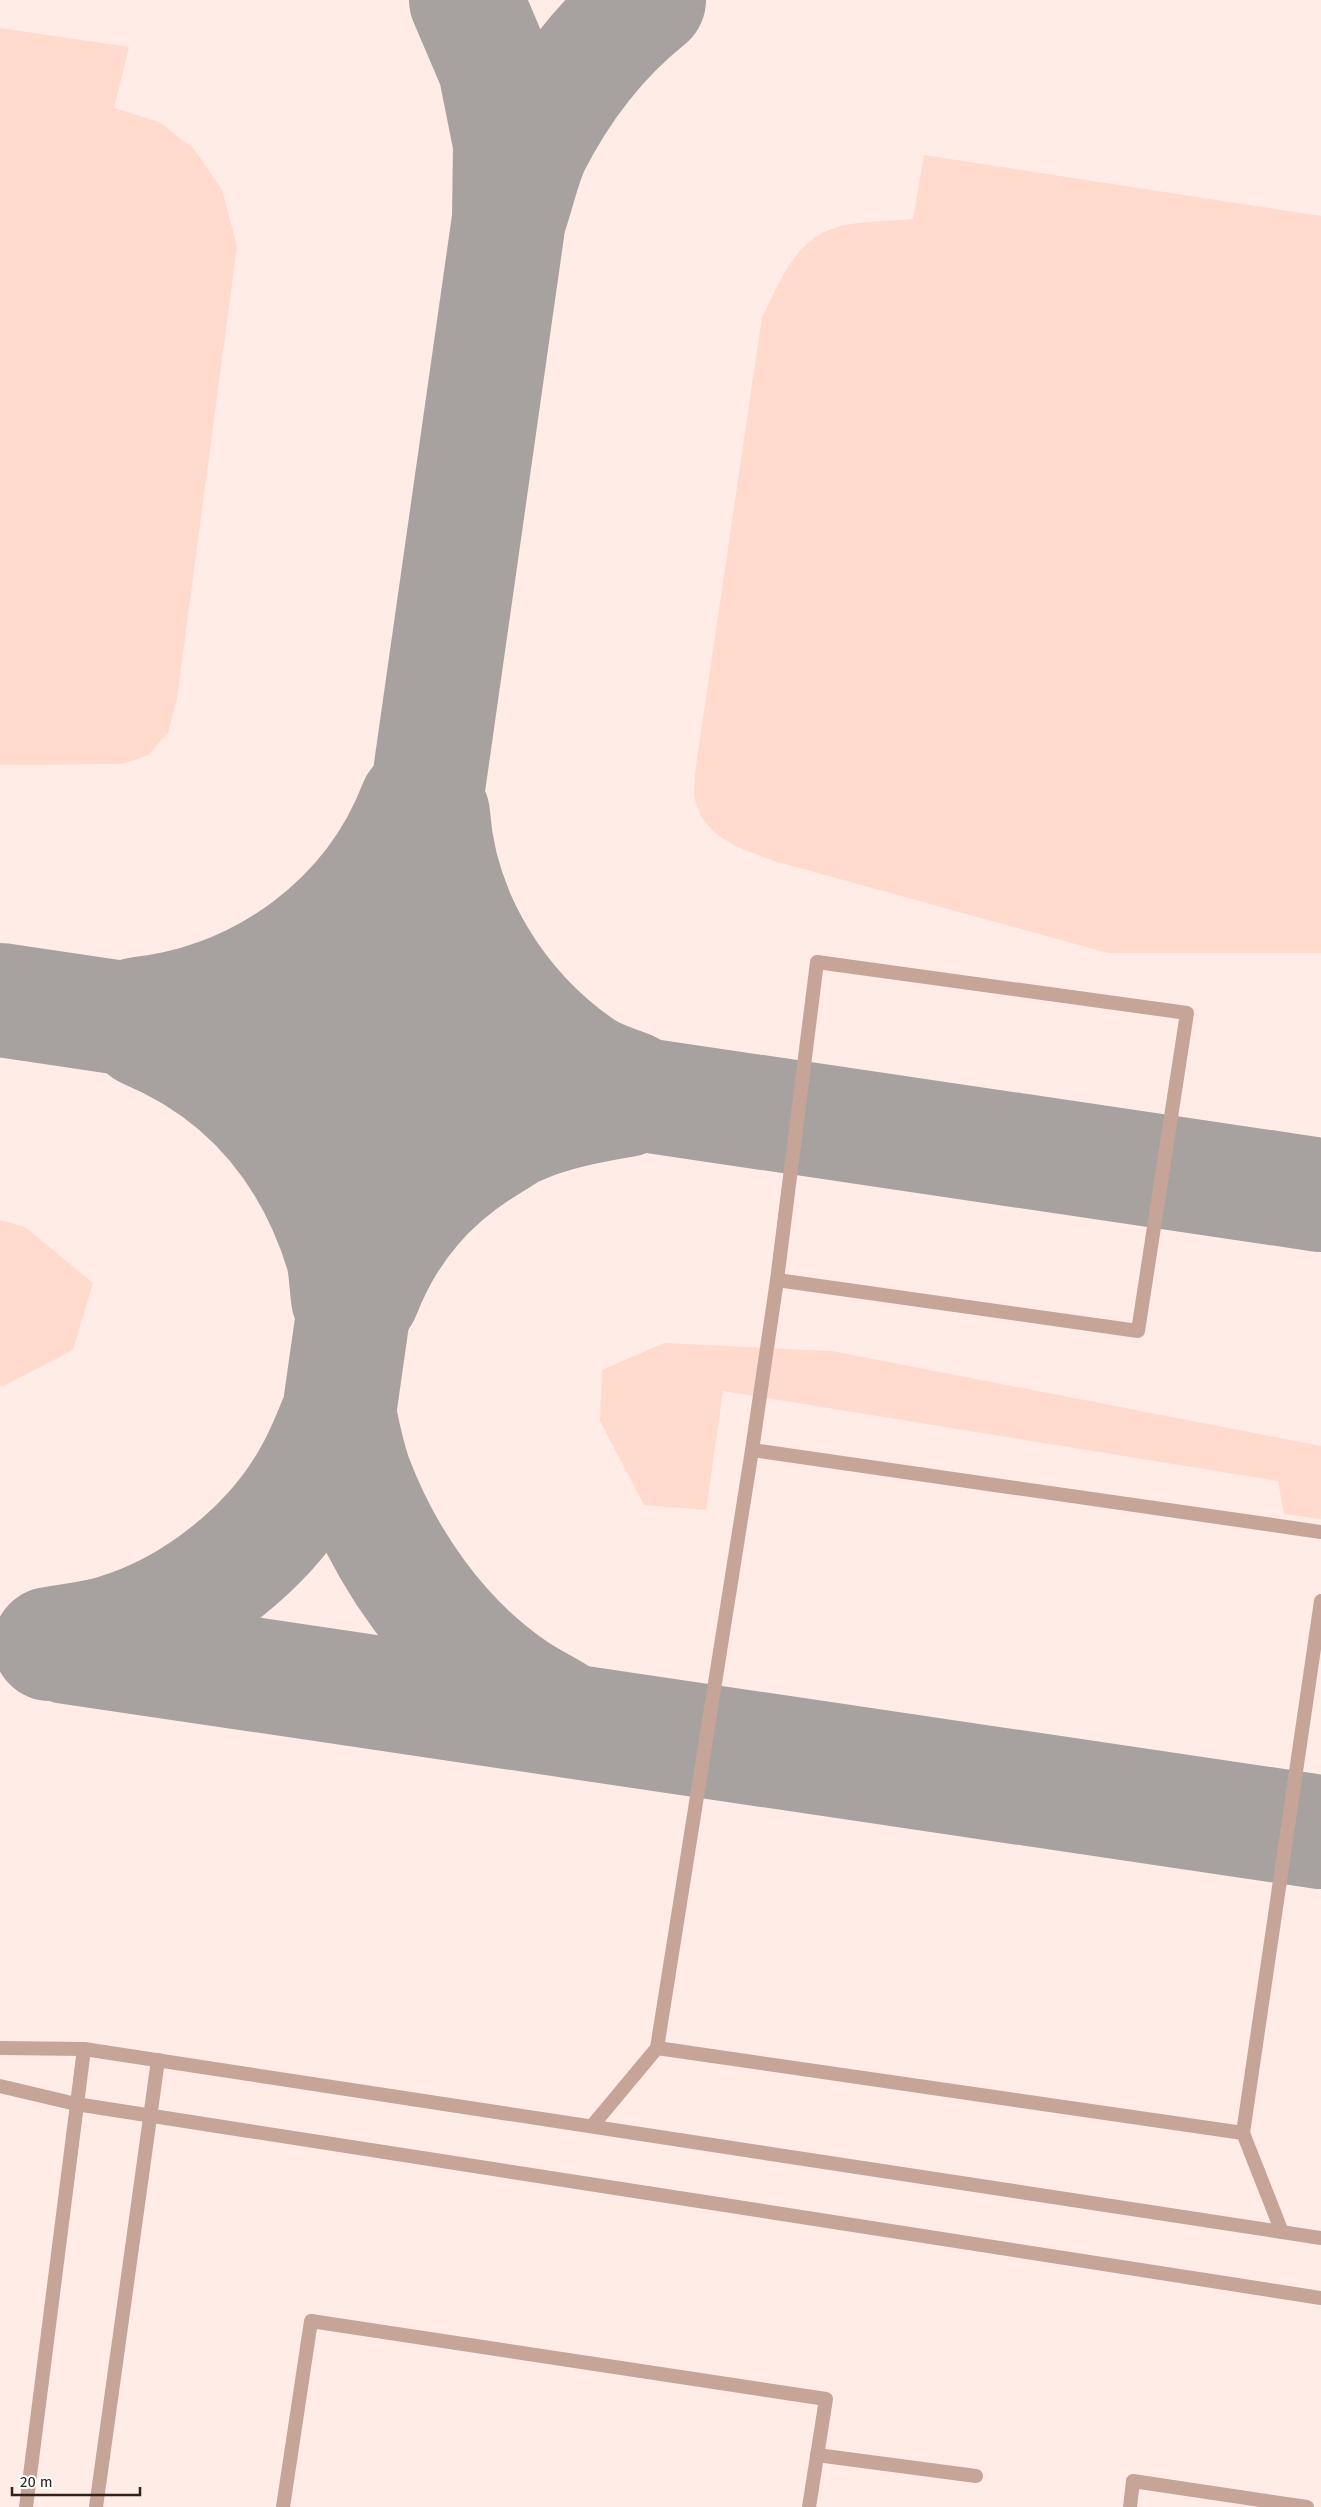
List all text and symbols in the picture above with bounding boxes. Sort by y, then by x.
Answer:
scale bar [12,2464,140,2496]
text: 20 m [20,2473,53,2491]

